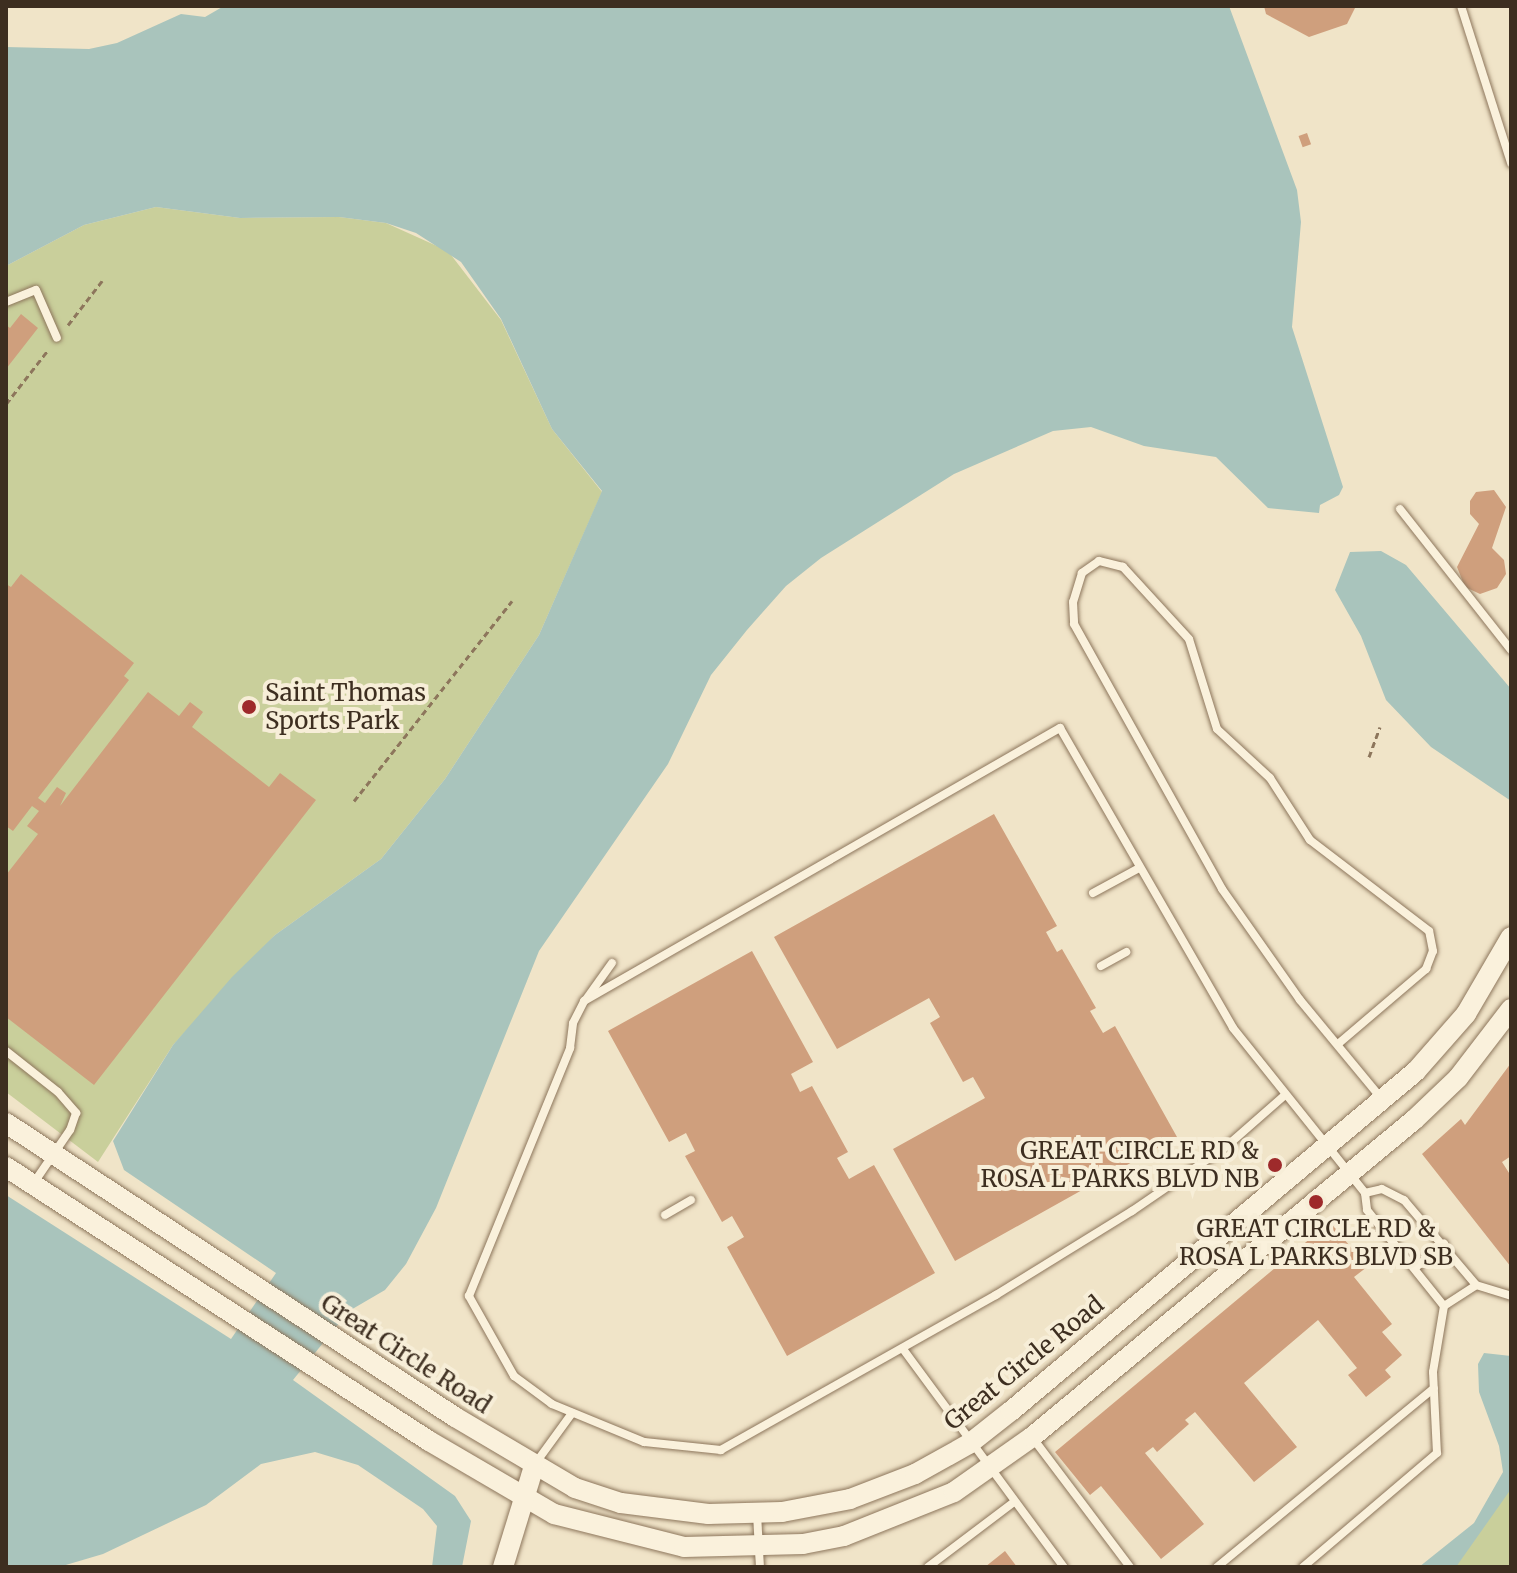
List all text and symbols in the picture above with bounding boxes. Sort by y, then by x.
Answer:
place label: Saint Thomas Sports Park [265,679,426,735]
marker: Saint Thomas Sports Park [240,698,258,716]
place label: GREAT CIRCLE RD & ROSA L PARKS BLVD NB [981,1137,1259,1193]
marker: GREAT CIRCLE RD & ROSA L PARKS BLVD NB [1266,1156,1284,1174]
marker: GREAT CIRCLE RD & ROSA L PARKS BLVD SB [1307,1193,1325,1211]
place label: GREAT CIRCLE RD & ROSA L PARKS BLVD SB [1179,1215,1453,1271]
street label: Great Circle Road [316,1288,496,1420]
street label: Great Circle Road [939,1290,1109,1436]

